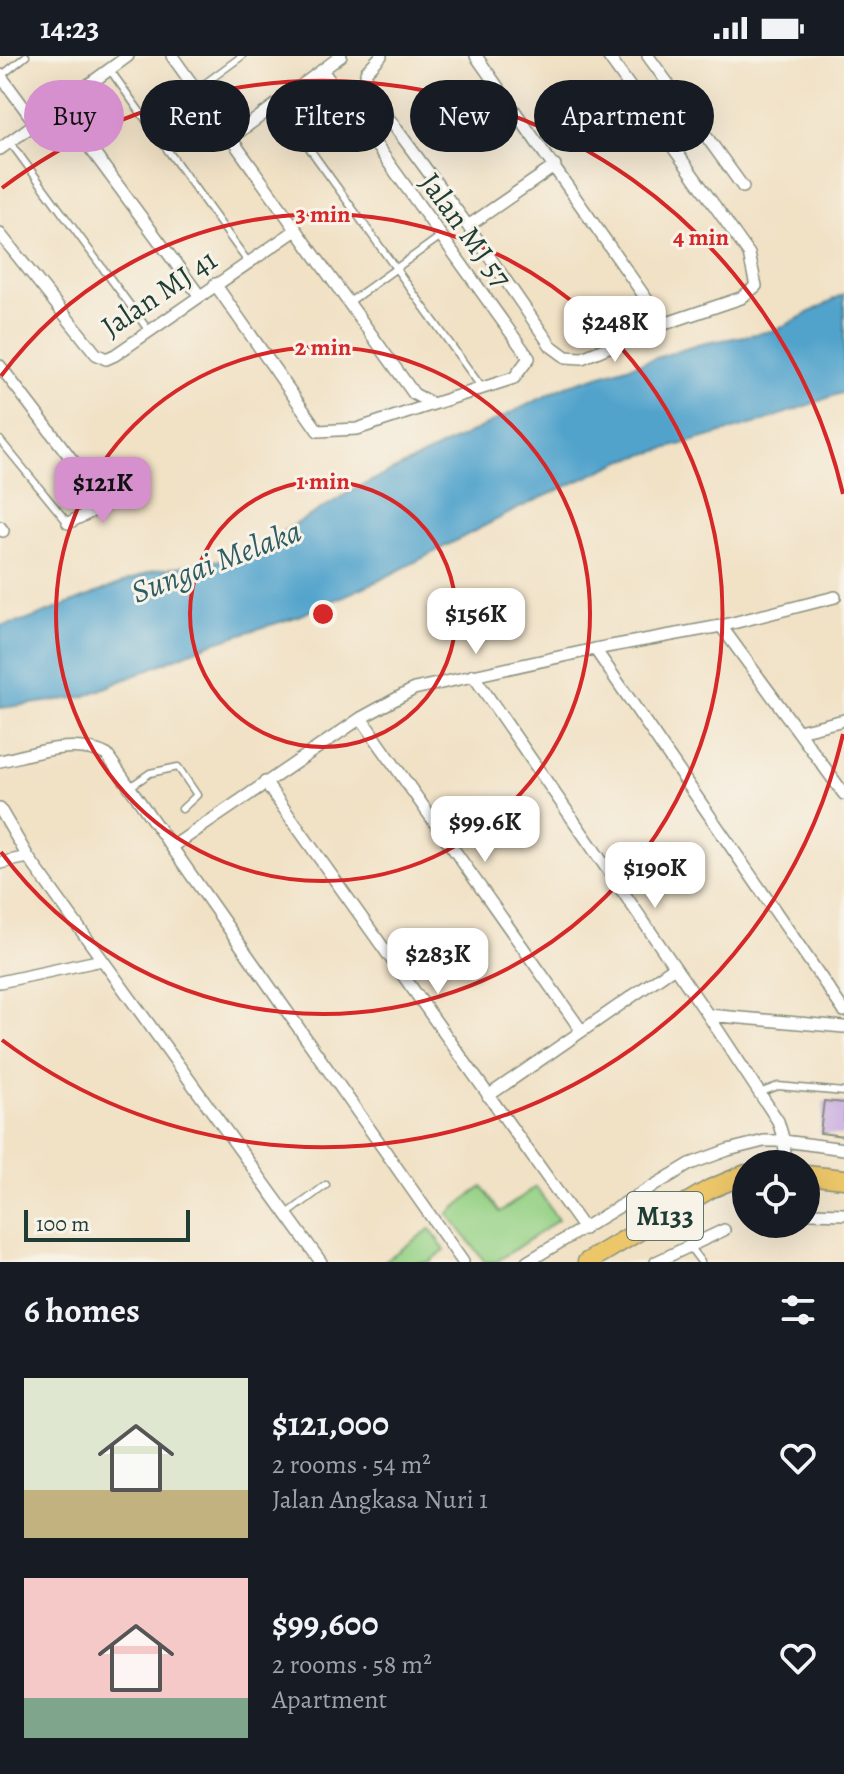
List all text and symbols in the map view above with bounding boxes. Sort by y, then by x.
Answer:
text: 14:23 [40,8,99,48]
chip: Buy [24,80,124,152]
chip: Rent [140,80,250,152]
chip: Filters [266,80,394,152]
chip: New [410,80,518,152]
chip: Apartment [534,80,714,152]
street label: Jalan MJ 57 [411,164,522,296]
text: 3 min [295,198,351,230]
text: 4 min [673,221,730,253]
street label: Jalan MJ 41 [93,240,225,346]
pin: $248K [559,296,671,364]
text: $248K [582,304,648,339]
text: 2 min [295,331,352,363]
pin: $121K [47,457,159,525]
text: $121K [73,465,133,500]
text: 1 min [296,465,350,497]
water label: Sungai Melaka [125,508,307,614]
pin: $156K [420,588,532,656]
text: $156K [445,596,507,631]
centre of rings [309,600,337,628]
pin: $99.6K [420,796,550,864]
text: $99.6K [449,804,521,839]
pin: $190K [599,842,711,910]
text: $190K [623,850,687,885]
pin: $283K [382,928,494,996]
text: $283K [405,936,471,971]
map controls [732,1150,820,1238]
button: locate [732,1150,820,1238]
road number: M133 [627,1192,703,1240]
scale bar [24,1206,190,1242]
text: 100 m [36,1209,90,1239]
text: 6 homes [24,1287,140,1334]
icon: filters [776,1288,820,1332]
text: $121,000 [272,1400,389,1447]
icon: home [88,1410,184,1506]
icon: heart [776,1436,820,1480]
text: 2 rooms · 54 m² [272,1447,431,1482]
text: Jalan Angkasa Nuri 1 [272,1482,488,1517]
text: $99,600 [272,1600,379,1647]
icon: home [88,1610,184,1706]
icon: heart [776,1636,820,1680]
text: 2 rooms · 58 m² [272,1647,432,1682]
text: Apartment [272,1682,387,1717]

